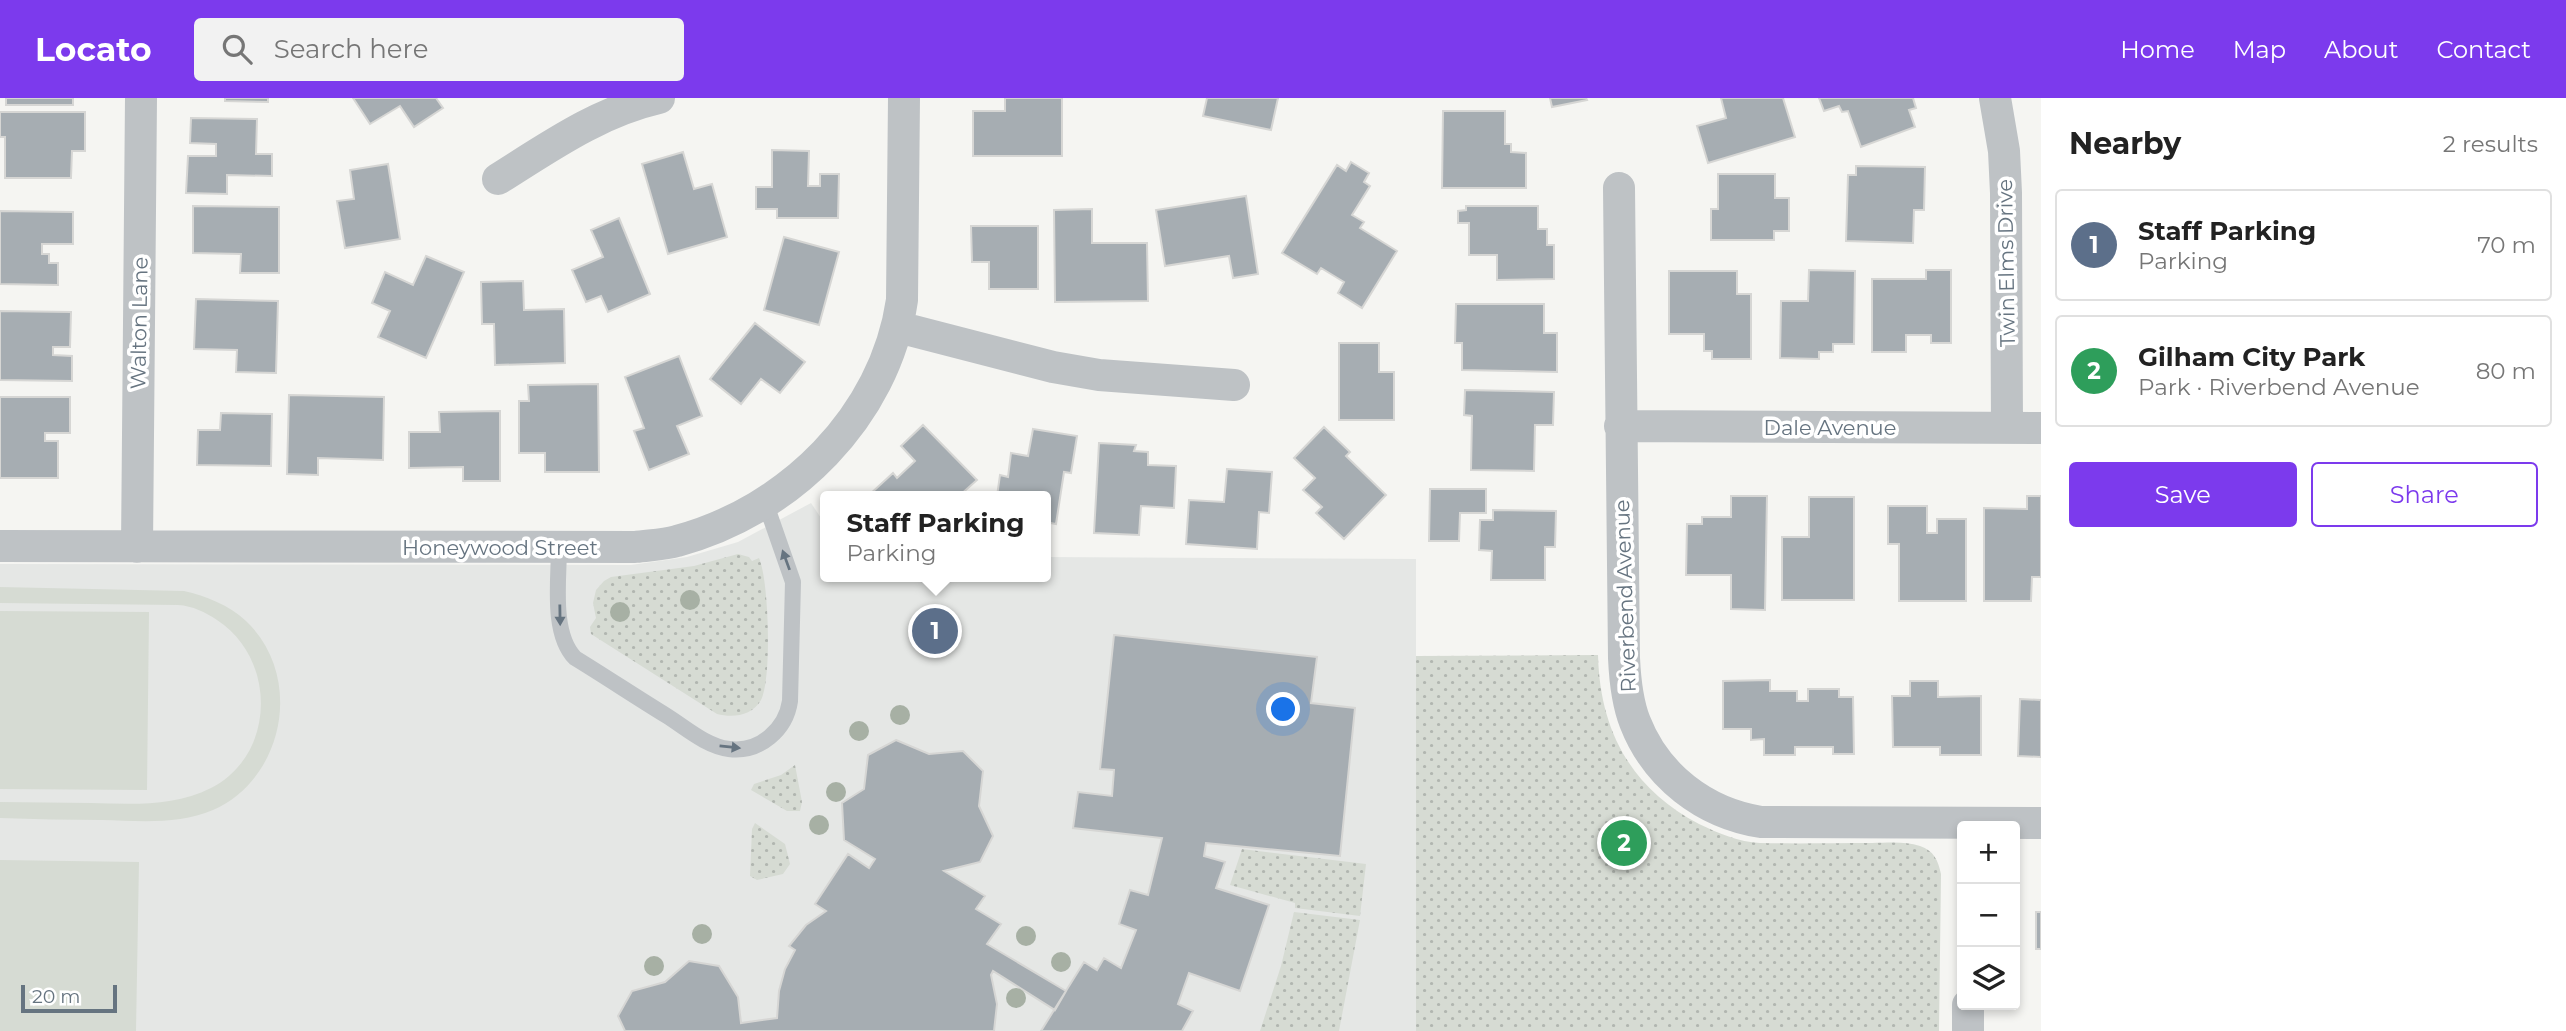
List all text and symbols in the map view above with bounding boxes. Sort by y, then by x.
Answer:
search box [194,18,684,81]
text: Locato [35,29,152,69]
icon: search [218,30,256,68]
text: Search here [274,33,428,65]
text: Home [2120,35,2195,64]
text: Map [2233,35,2286,64]
text: About [2324,35,2398,64]
text: Contact [2436,35,2531,64]
text: Nearby [2069,125,2181,162]
text: 2 results [2443,130,2538,158]
street label: Twin Elms Drive [1992,179,2020,347]
text: Staff Parking [2138,215,2316,247]
text: 1 [2089,231,2099,259]
text: 70 m [2477,231,2536,259]
text: Parking [2138,247,2228,275]
street label: Walton Lane [125,256,153,390]
text: Gilham City Park [2138,341,2365,373]
text: 2 [2087,357,2101,385]
text: 80 m [2476,357,2536,385]
text: Park · Riverbend Avenue [2138,373,2420,401]
street label: Dale Avenue [1764,415,1896,440]
button: Save [2069,462,2297,527]
button: Share [2311,462,2538,527]
popup [820,491,1051,582]
street label: Riverbend Avenue [1609,499,1641,693]
text: Staff Parking [846,507,1025,539]
street label: Honeywood Street [402,535,598,560]
text: Parking [846,539,936,567]
one-way arrow [780,550,791,571]
one-way arrow [554,605,565,627]
pin: 1 [912,605,958,657]
your location [1266,692,1300,726]
one-way arrow [719,742,741,753]
pin: 2 [1601,817,1647,869]
map controls [1957,821,2020,1010]
button: + [1957,821,2020,884]
button: − [1957,884,2020,947]
button: layers [1957,947,2020,1010]
scale bar [21,982,117,1014]
text: 20 m [32,985,80,1008]

